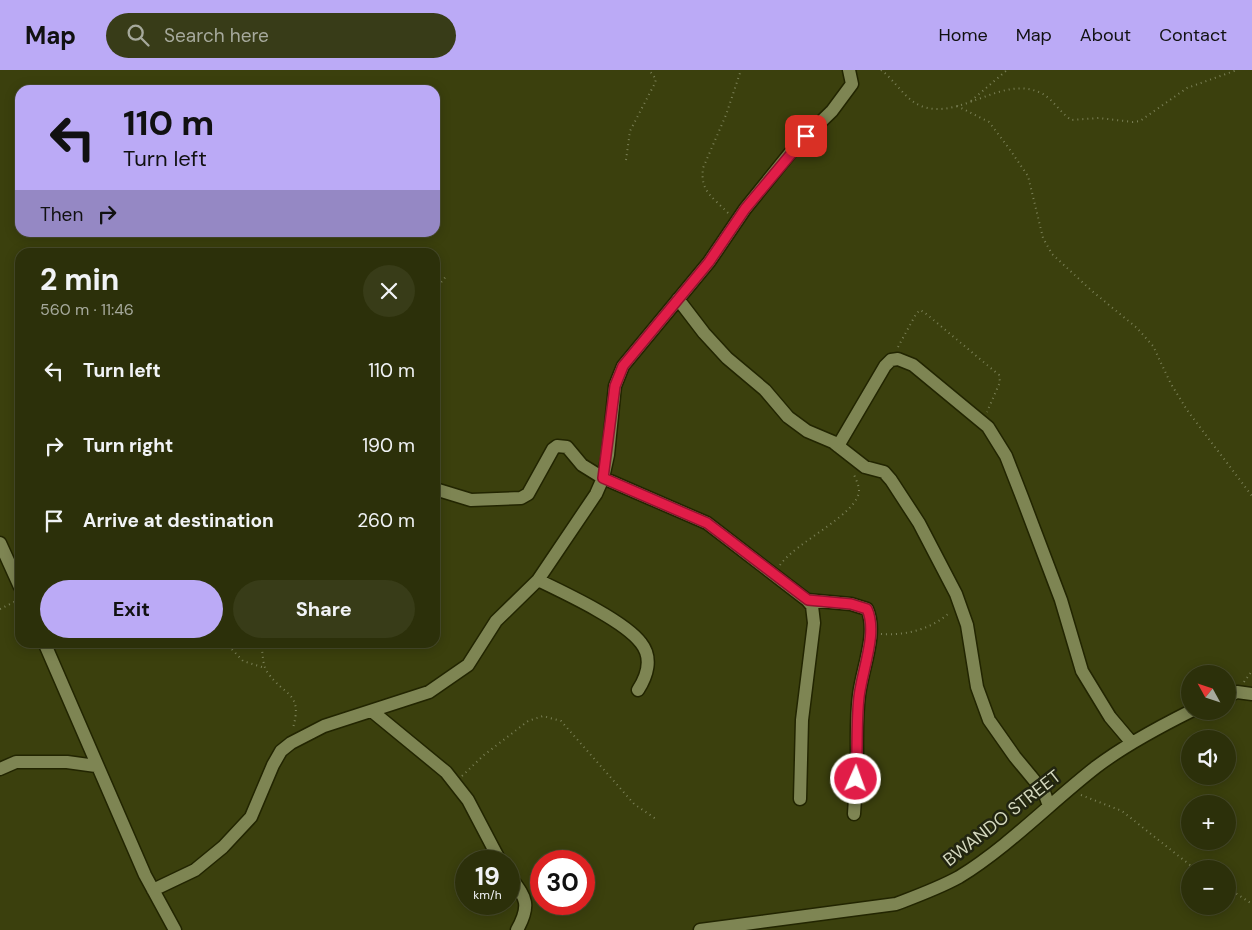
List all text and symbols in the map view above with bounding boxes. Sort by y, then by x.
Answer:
search box [106,13,456,58]
text: Map [25,20,76,51]
icon: search [124,21,152,49]
text: Search here [164,23,269,48]
text: Home [938,23,988,47]
text: Map [1016,23,1052,47]
text: About [1080,23,1131,47]
text: Contact [1159,23,1227,47]
text: 110 m [123,100,214,146]
icon: left [40,105,105,170]
pin [785,115,827,157]
icon: arrive [792,122,820,150]
text: Turn left [123,144,207,173]
icon: right [93,200,121,228]
text: Then [40,202,83,227]
text: 2 min [40,260,119,299]
button: close [363,265,415,317]
text: 560 m · 11:46 [40,299,134,320]
icon: left [40,357,68,385]
text: Turn left [83,358,161,383]
text: 110 m [368,358,415,383]
icon: right [40,432,68,460]
text: Turn right [83,433,173,458]
text: 190 m [362,433,415,458]
icon: arrive [40,507,68,535]
text: Arrive at destination [83,508,274,533]
text: 260 m [357,508,415,533]
button: Exit [40,580,223,638]
button: Share [233,580,415,638]
north arrow [1181,665,1236,720]
map controls [1181,665,1236,915]
button: sound [1181,730,1236,785]
position arrow [829,752,881,804]
street label: BWANDO STREET [938,764,1066,872]
button: + [1181,795,1236,850]
speed limit sign: 30 [530,850,595,915]
text: 19 [475,860,500,893]
button: − [1181,860,1236,915]
text: km/h [473,887,502,903]

